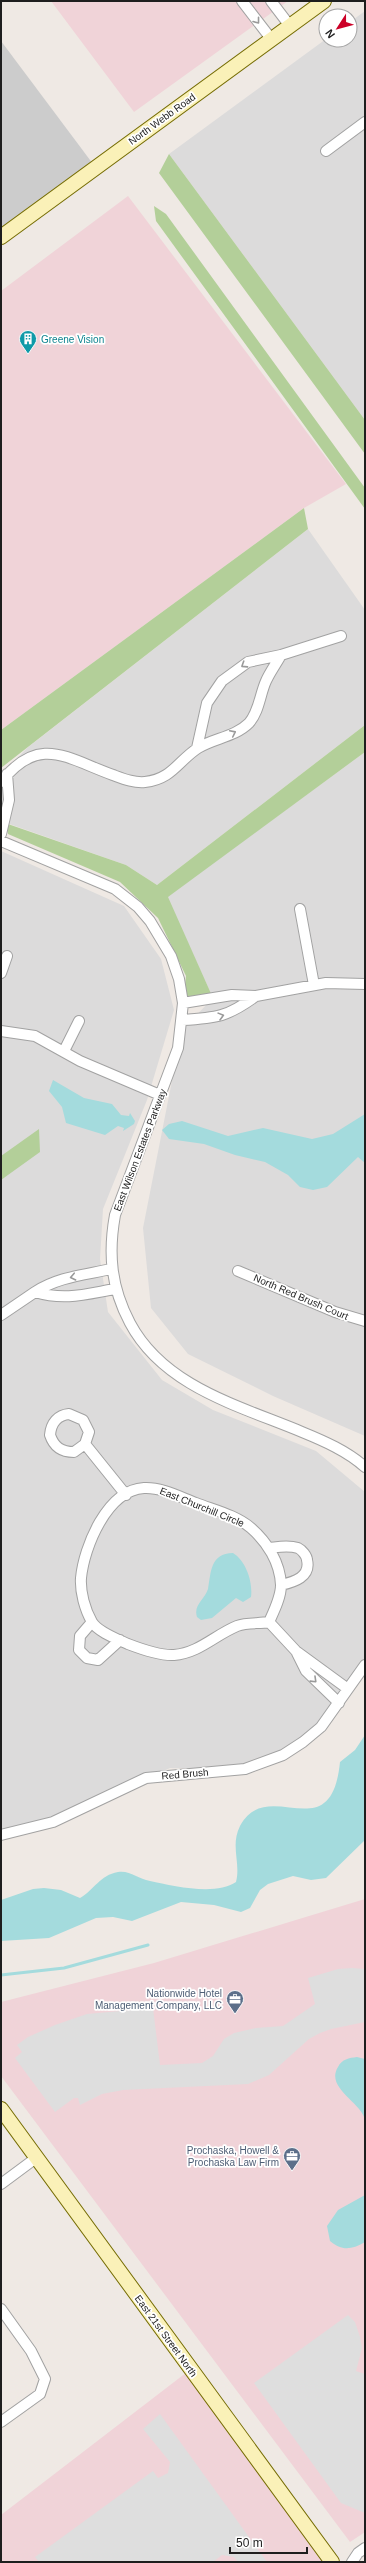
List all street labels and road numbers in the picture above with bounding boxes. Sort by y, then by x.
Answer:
street label: North Webb Road [126,91,198,147]
street label: East Wilson Estates Parkway [112,1087,168,1213]
street label: North Red Brush Court [252,1272,350,1322]
street label: East Churchill Circle [158,1485,246,1529]
street label: Red Brush [161,1766,209,1782]
street label: East 21st Street North [133,2293,199,2379]

